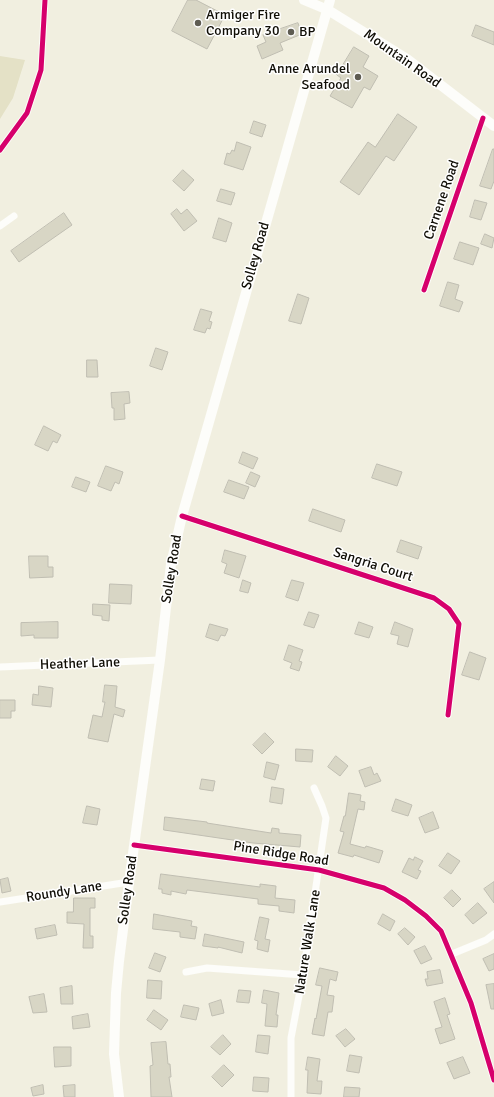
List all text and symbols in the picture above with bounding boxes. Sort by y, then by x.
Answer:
place label: Armiger Fire Company 30 [206,7,280,40]
marker: Armiger Fire Company 30 [193,18,203,28]
place label: BP [299,24,315,40]
street label: Mountain Road [360,26,444,92]
marker: BP [286,27,296,37]
place label: Anne Arundel Seafood [269,61,350,94]
marker: Anne Arundel Seafood [353,72,363,82]
street label: Carnene Road [421,158,463,242]
street label: Solley Road [238,220,274,292]
street label: Solley Road [158,533,186,605]
street label: Sangria Court [331,544,415,586]
street label: Heather Lane [40,654,120,674]
street label: Pine Ridge Road [232,838,330,870]
street label: Solley Road [115,854,141,926]
street label: Roundy Lane [25,878,103,906]
street label: Nature Walk Lane [291,889,325,995]

